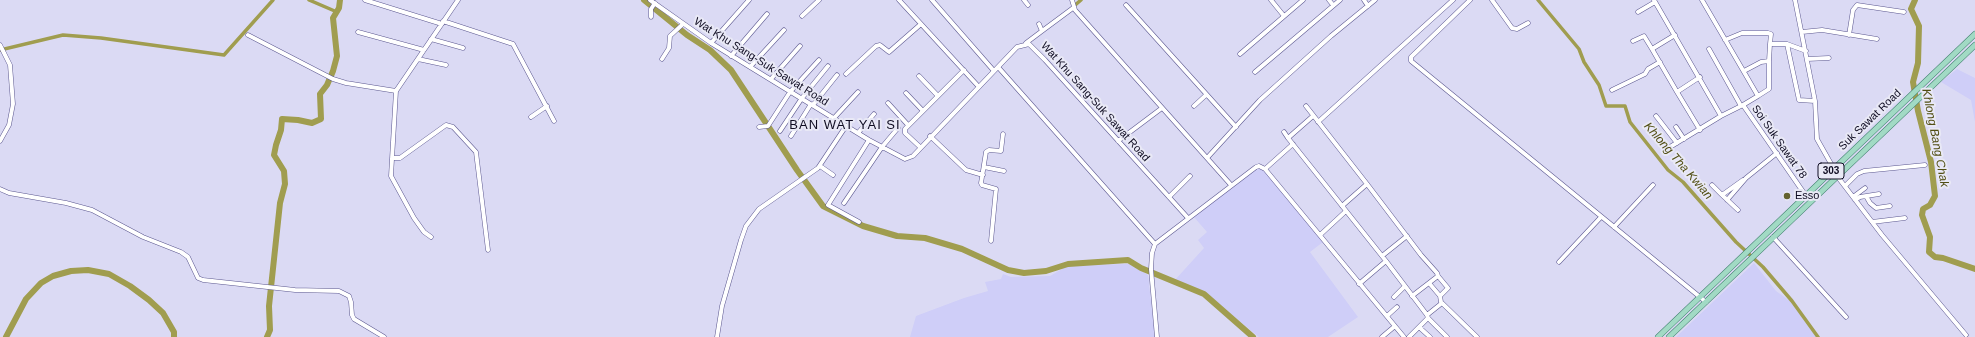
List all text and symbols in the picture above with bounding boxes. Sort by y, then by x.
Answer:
street label: Wat Khu Sang-Suk Sawat Road [691,15,831,109]
street label: Wat Khu Sang-Suk Sawat Road [1038,40,1152,164]
street label: Suk Sawat Road [1836,87,1904,153]
water label: Khlong Bang Chak [1918,88,1952,188]
street label: Soi Suk Sawat 78 [1749,103,1809,181]
district label: BAN WAT YAI SI [789,117,901,133]
water label: Khlong Tha Kwian [1641,120,1715,202]
road number: 303 [1818,163,1844,179]
place label: Esso [1795,189,1819,203]
marker: Esso [1782,191,1792,201]

